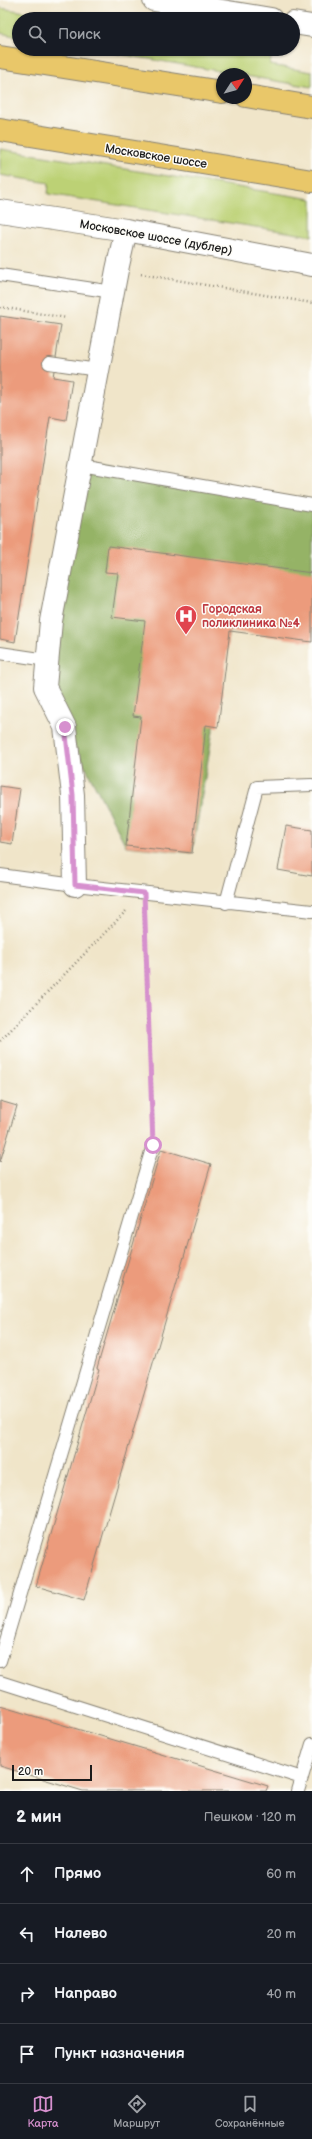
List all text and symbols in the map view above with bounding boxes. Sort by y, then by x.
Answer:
search box [12,12,300,56]
icon: search [26,23,48,45]
text: Поиск [58,25,101,44]
north arrow [216,68,252,104]
street label: Московское шоссе [104,141,208,172]
street label: Московское шоссе (дублер) [78,217,233,258]
place label: Городская поликлиника №4 [202,602,300,631]
hospital icon: Городская поликлиника №4 [173,603,199,636]
route end [56,718,74,736]
route start [144,1136,162,1154]
scale bar [12,1763,92,1782]
text: 20 m [18,1765,43,1778]
text: 2 мин [16,1807,62,1827]
text: Пешком · 120 m [204,1809,296,1825]
icon: ahead [16,1863,38,1885]
text: Прямо [54,1864,101,1883]
text: 60 m [266,1866,296,1882]
icon: left [16,1923,38,1945]
text: Налево [54,1924,107,1943]
text: 20 m [266,1926,296,1942]
icon: right [16,1983,38,2005]
text: Направо [54,1984,117,2003]
text: 40 m [266,1986,296,2002]
icon: arrive [16,2043,38,2065]
text: Пункт назначения [54,2044,185,2063]
tab: Карта [27,2093,58,2130]
tab: Маршрут [113,2093,160,2130]
tab: Сохранённые [215,2093,285,2130]

